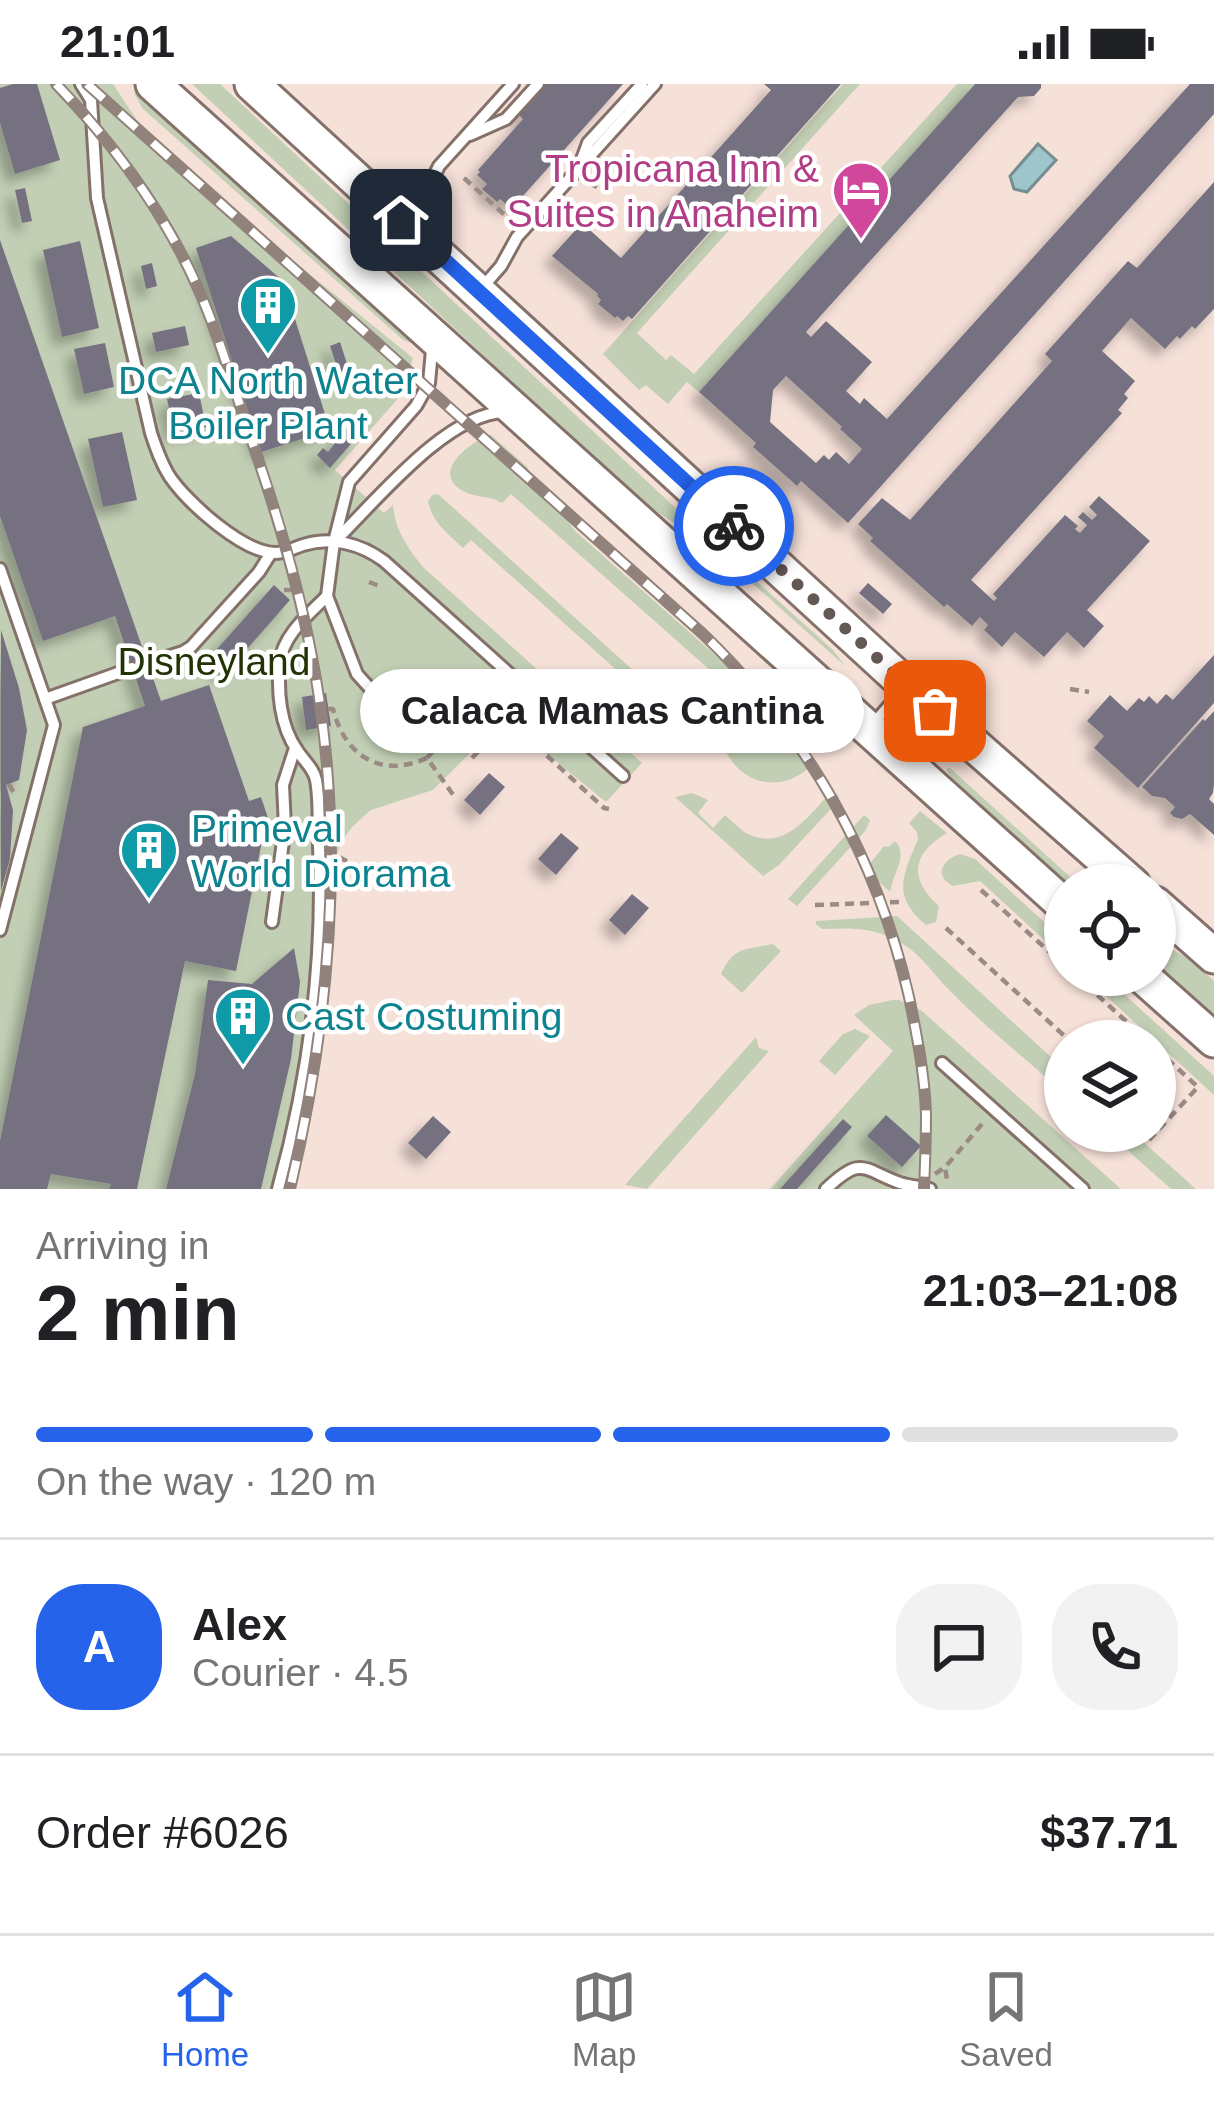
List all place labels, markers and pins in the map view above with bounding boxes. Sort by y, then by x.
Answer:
place label: Tropicana Inn & Suites in Anaheim [507,147,819,235]
hotel icon: Tropicana Inn & Suites in Anaheim [830,159,892,241]
pin [350,169,452,271]
building icon: DCA North Water Boiler Plant [237,274,299,356]
place label: DCA North Water Boiler Plant [118,359,418,447]
pin [884,660,986,762]
callout: Calaca Mamas Cantina [359,669,863,753]
place label: Primeval World Diorama [191,807,451,895]
building icon: Primeval World Diorama [118,819,180,901]
building icon: Cast Costuming [212,985,274,1067]
place label: Cast Costuming [285,995,562,1038]

